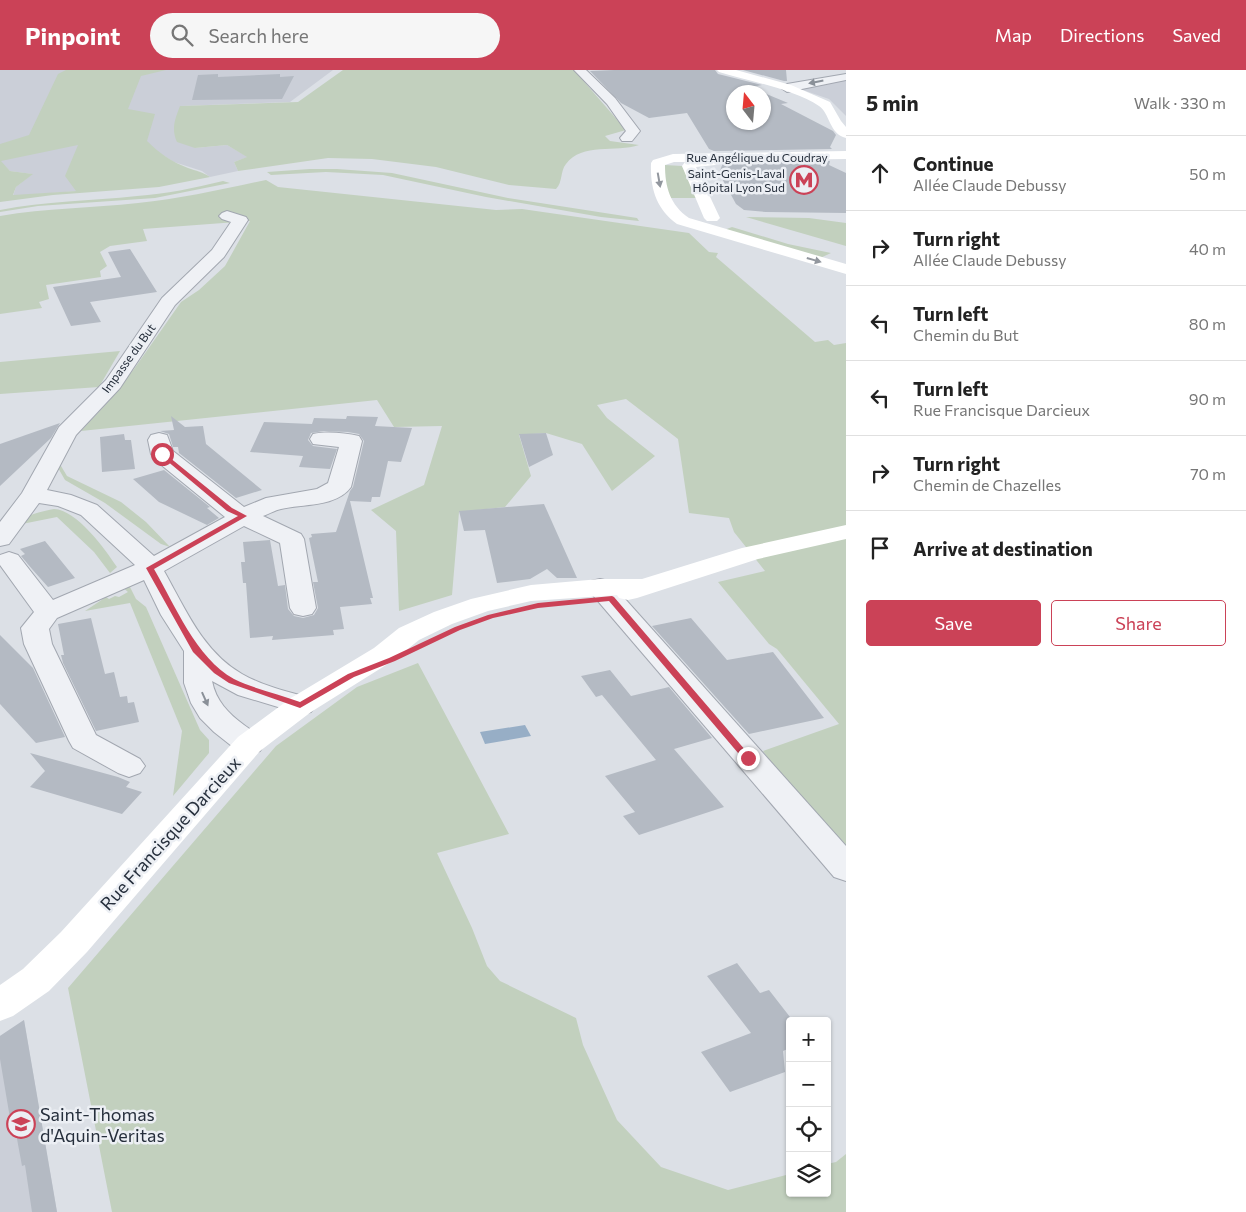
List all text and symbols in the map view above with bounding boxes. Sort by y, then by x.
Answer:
search box [150,13,500,58]
text: Pinpoint [25,21,120,50]
icon: search [168,21,196,49]
text: Search here [208,24,309,47]
text: Map [995,24,1032,46]
text: Directions [1060,24,1144,46]
text: Saved [1172,24,1221,46]
one-way arrow [808,79,824,87]
north arrow [726,85,771,130]
text: 5 min [866,90,919,115]
text: Walk · 330 m [1134,93,1226,112]
street label: Rue Angélique du Coudray [686,150,828,164]
text: Continue [913,152,993,175]
icon: ahead [866,159,894,187]
text: 50 m [1189,164,1226,183]
metro station icon: Saint-Genis-Laval Hôpital Lyon Sud [789,165,819,195]
place label: Saint-Genis-Laval Hôpital Lyon Sud [688,166,785,194]
one-way arrow [656,172,664,188]
text: Allée Claude Debussy [913,175,1066,194]
text: Turn right [913,227,1000,250]
icon: right [866,234,894,262]
text: 40 m [1189,239,1226,258]
text: Allée Claude Debussy [913,250,1066,269]
one-way arrow [806,256,821,264]
text: Turn left [913,302,988,325]
icon: left [866,309,894,337]
text: 80 m [1189,314,1226,333]
street label: Impasse du But [98,321,158,395]
text: Chemin du But [913,325,1019,344]
text: Turn left [913,377,988,400]
icon: left [866,384,894,412]
text: 90 m [1189,389,1226,408]
text: Rue Francisque Darcieux [913,400,1090,419]
route start [151,443,174,466]
text: Turn right [913,452,1000,475]
icon: right [866,459,894,487]
text: 70 m [1190,464,1226,483]
text: Chemin de Chazelles [913,475,1061,494]
icon: arrive [866,534,894,562]
text: Arrive at destination [913,537,1093,560]
button: Save [866,600,1041,646]
button: Share [1051,600,1226,646]
one-way arrow [202,692,210,706]
route end [737,747,760,770]
street label: Rue Francisque Darcieux [95,751,245,914]
map controls [786,1017,831,1197]
button: + [786,1017,831,1062]
button: − [786,1062,831,1107]
place label: Saint-Thomas d'Aquin-Veritas [40,1103,165,1146]
button: locate [786,1107,831,1152]
school or university icon: Saint-Thomas d'Aquin-Veritas [6,1109,36,1139]
button: layers [786,1152,831,1197]

